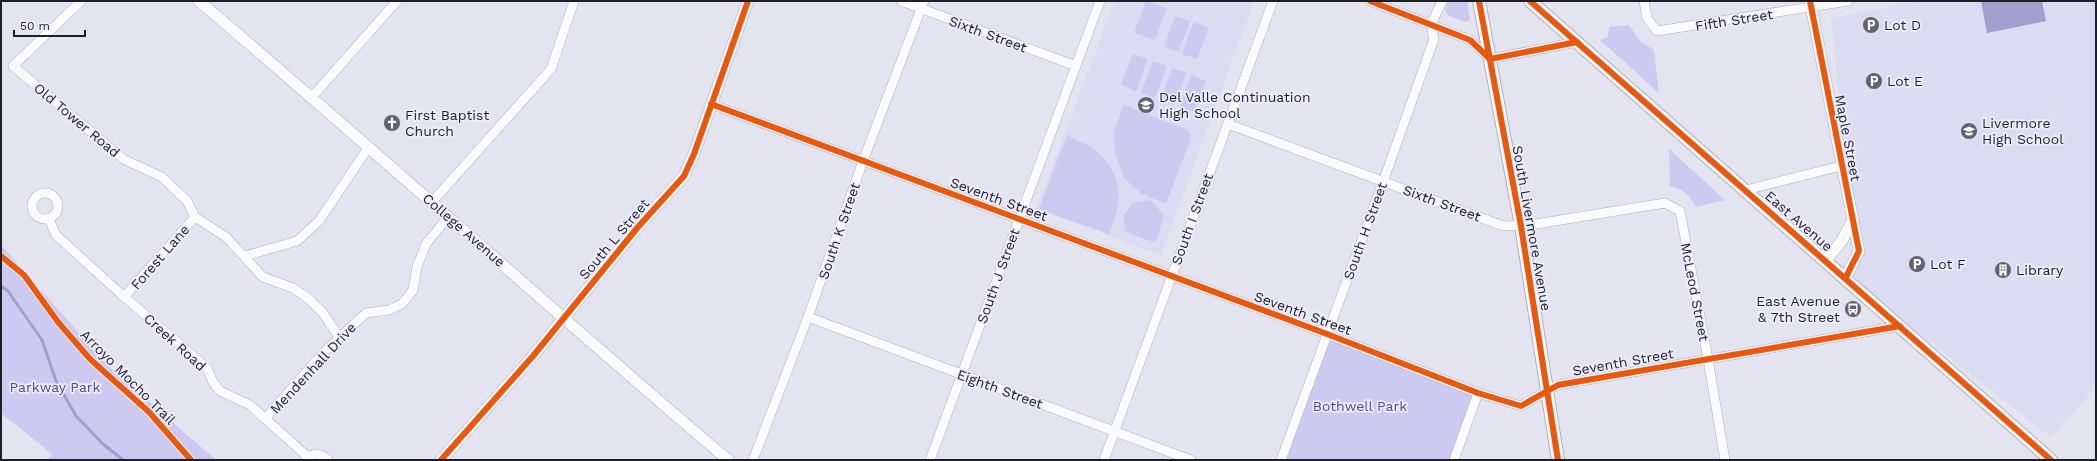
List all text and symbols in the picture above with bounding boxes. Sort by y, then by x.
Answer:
street label: Fifth Street [1694,6,1774,34]
scale bar [14,12,85,38]
street label: Sixth Street [947,13,1029,56]
parking icon: Lot D [1861,15,1881,35]
place label: Lot D [1884,17,1921,33]
text: 50 m [20,19,50,33]
parking icon: Lot E [1864,71,1884,91]
place label: Lot E [1887,73,1923,89]
street label: Old Tower Road [31,80,123,160]
place label: Del Valle Continuation High School [1159,89,1311,121]
street label: Maple Street [1832,93,1864,183]
school or university icon: Del Valle Continuation High School [1136,95,1156,115]
place label: First Baptist Church [405,107,489,139]
church icon: First Baptist Church [382,113,402,133]
place label: Livermore High School [1982,115,2064,147]
school or university icon: Livermore High School [1959,121,1979,141]
street label: South Livermore Avenue [1510,144,1554,312]
street label: South I Street [1168,171,1216,267]
street label: Seventh Street [948,174,1050,224]
street label: South K Street [815,180,863,281]
street label: South H Street [1340,180,1390,282]
street label: Sixth Street [1401,182,1483,225]
street label: East Avenue [1762,187,1836,255]
street label: College Avenue [420,190,508,270]
street label: South L Street [576,195,652,283]
street label: Forest Lane [127,221,193,293]
street label: South J Street [973,226,1023,326]
street label: McLeod Street [1678,241,1712,343]
parking icon: Lot F [1907,254,1927,274]
place label: Lot F [1930,256,1966,272]
building icon: Library [1993,260,2013,280]
place label: Library [2016,262,2064,278]
street label: Seventh Street [1252,288,1354,338]
place label: East Avenue & 7th Street [1756,293,1840,325]
bus stop icon: East Avenue & 7th Street [1843,299,1863,319]
street label: Creek Road [141,310,209,374]
street label: Mendenhall Drive [267,319,359,417]
street label: Arroyo Mocho Trail [77,326,179,428]
street label: Seventh Street [1571,345,1675,379]
street label: Eighth Street [955,366,1045,412]
park label: Parkway Park [10,379,101,395]
park label: Bothwell Park [1313,398,1407,414]

